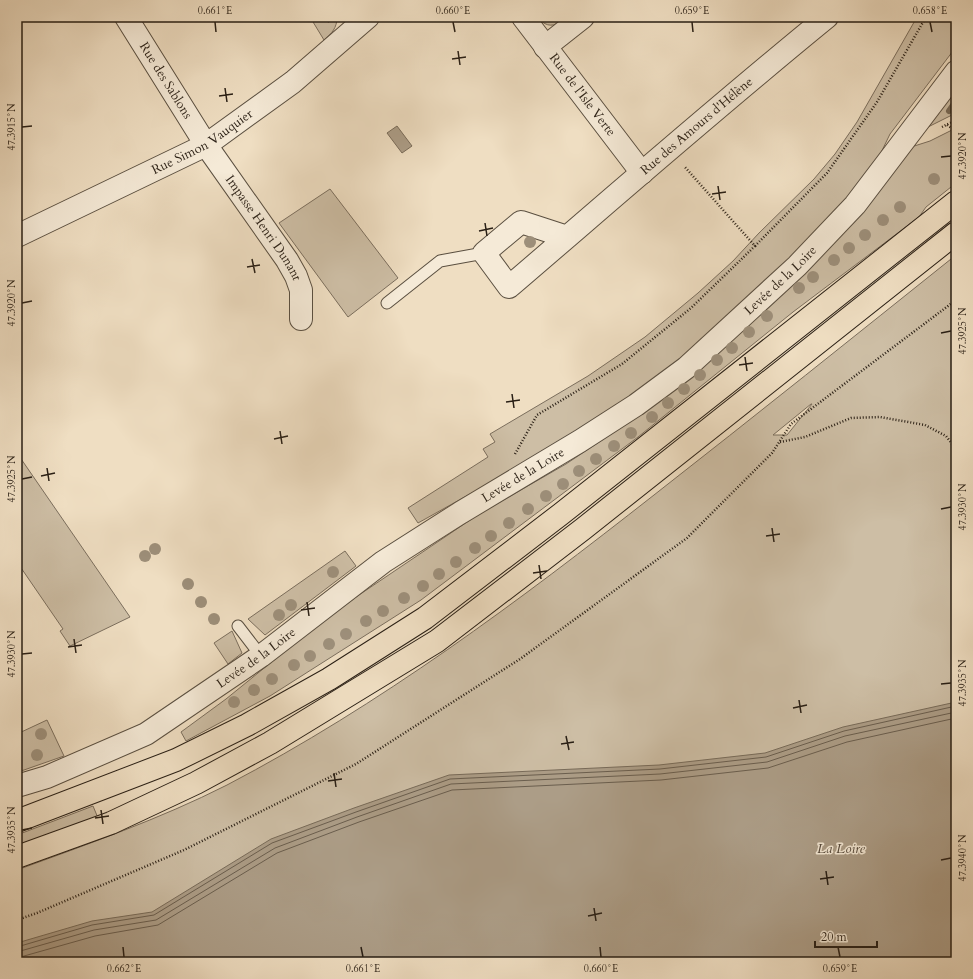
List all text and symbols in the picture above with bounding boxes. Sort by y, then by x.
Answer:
text: 0.661°E [198,4,232,18]
text: 0.660°E [436,4,470,18]
text: 0.659°E [675,4,709,18]
text: 0.658°E [913,4,947,18]
street label: Rue des Sablons [135,39,197,122]
street label: Rue de l'Isle Verte [545,50,620,140]
street label: Rue des Amours d'Hélène [636,73,757,179]
text: 47.3915°N [5,103,19,150]
street label: Rue Simon Vauquier [149,105,257,179]
text: 47.3920°N [956,132,970,179]
street label: Impasse Henri Dunant [221,172,306,283]
street label: Levée de la Loire [740,242,821,319]
text: 47.3920°N [5,279,19,326]
text: 47.3925°N [956,307,970,354]
street label: Levée de la Loire [478,443,568,507]
text: 47.3925°N [5,455,19,502]
text: 47.3930°N [956,483,970,530]
street label: Levée de la Loire [213,623,300,693]
text: 47.3930°N [5,630,19,677]
text: 47.3935°N [956,659,970,706]
text: 47.3935°N [5,806,19,853]
text: 47.3940°N [956,834,970,881]
water label: La Loire [817,839,866,858]
scale bar [815,923,877,949]
text: 20 m [821,929,848,945]
text: 0.662°E [107,962,141,976]
text: 0.661°E [346,962,380,976]
text: 0.660°E [584,962,618,976]
text: 0.659°E [823,962,857,976]

